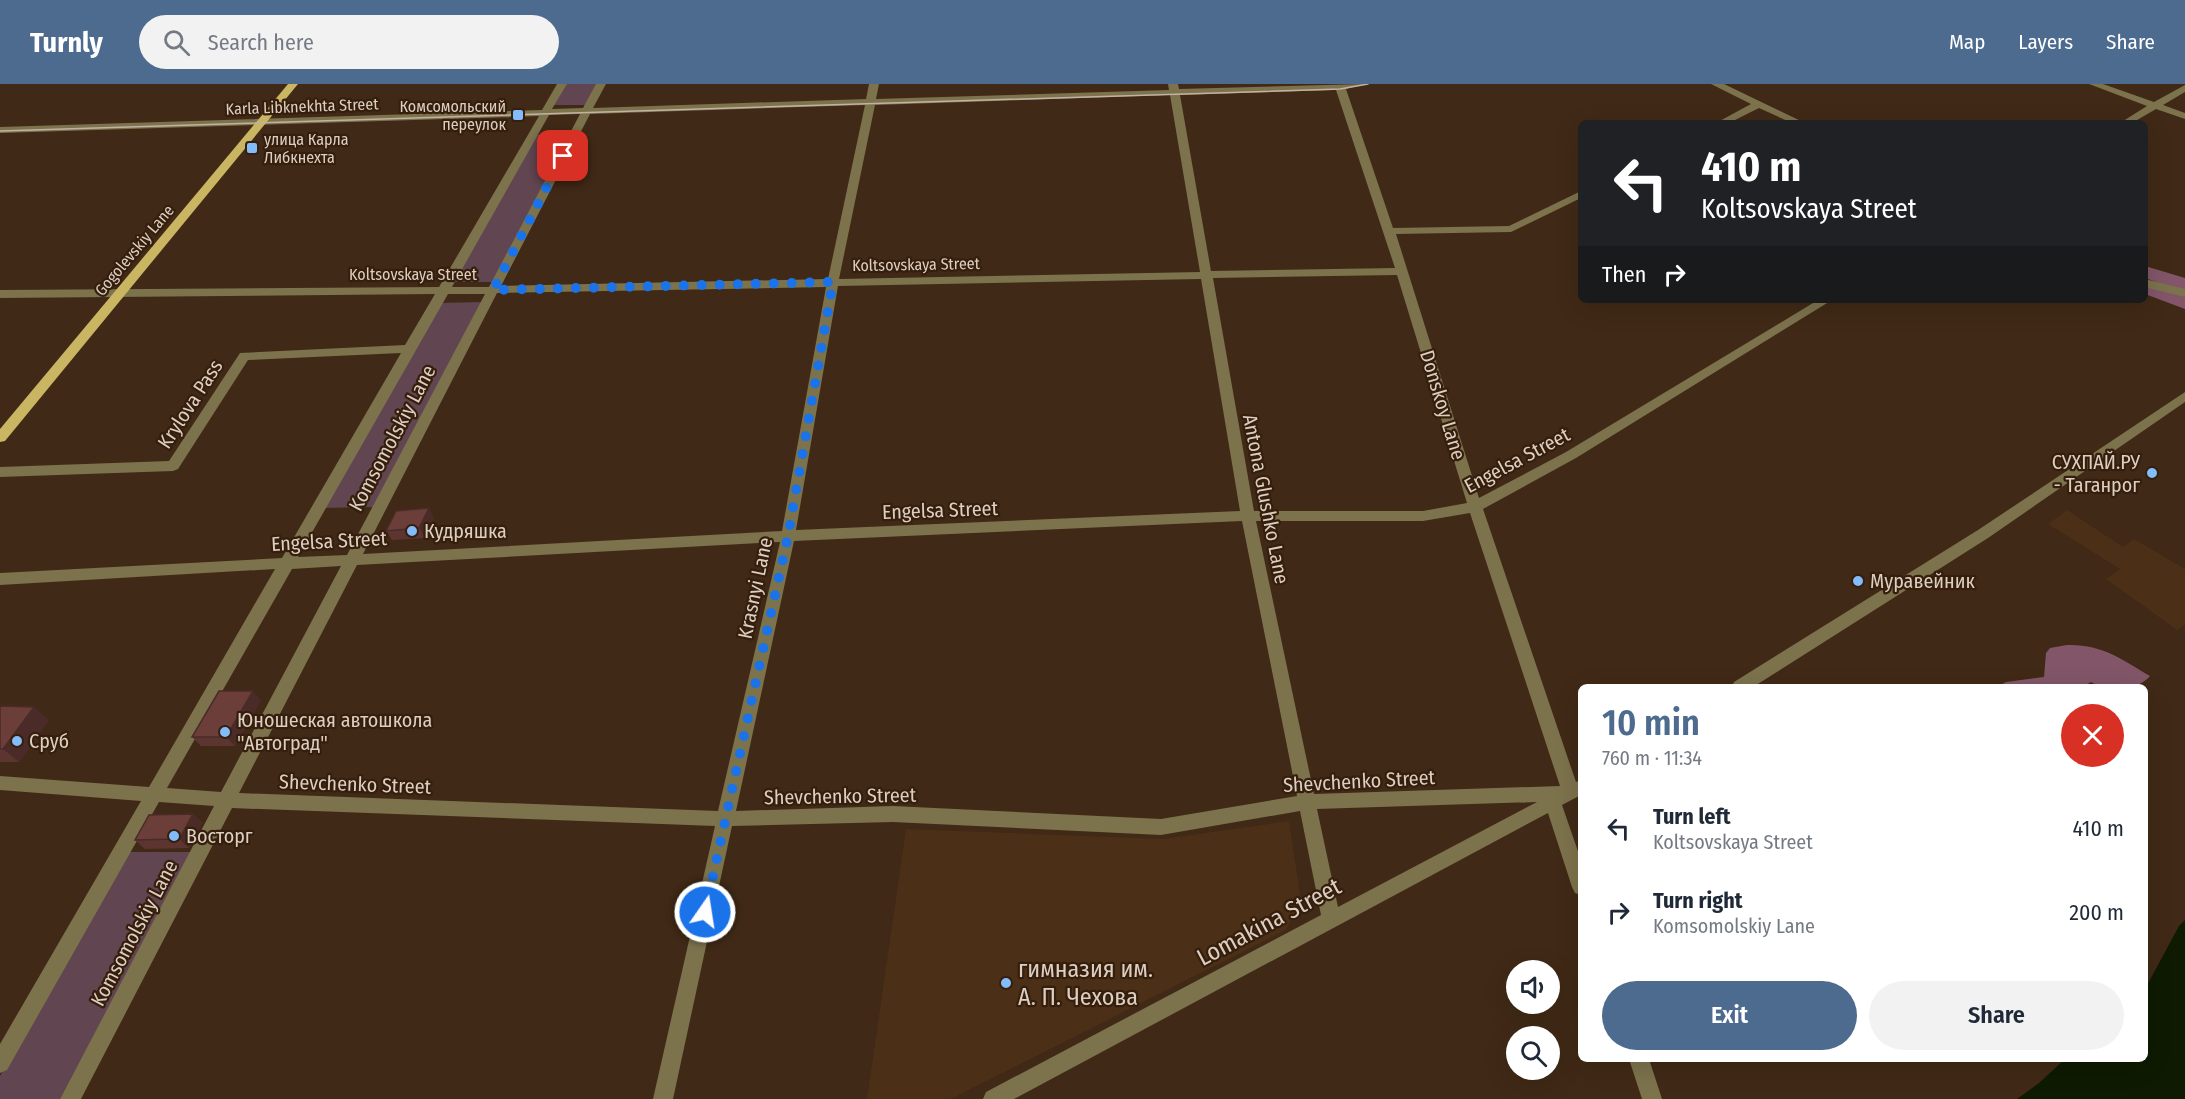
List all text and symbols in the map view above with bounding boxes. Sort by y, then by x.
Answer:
search box [139,15,559,69]
text: Turnly [30,26,103,59]
icon: search [160,26,193,59]
text: Search here [208,29,314,56]
text: Map [1949,29,1985,55]
text: Layers [2018,29,2073,55]
text: Share [2106,29,2155,55]
street label: Karla Libknekhta Street [225,94,380,119]
place label: Комсомольский переулок [399,97,506,134]
marker: Комсомольский переулок [511,108,525,122]
place label: улица Карла Либкнехта [264,130,349,167]
pin [537,130,588,181]
icon: arrive [546,139,579,172]
marker: улица Карла Либкнехта [245,141,259,155]
text: 410 m [1701,142,1801,192]
icon: left [1602,144,1680,222]
text: Koltsovskaya Street [1701,193,1917,225]
street label: Gogolevskiy Lane [91,201,178,300]
street label: Koltsovskaya Street [852,254,981,275]
icon: right [1658,258,1691,291]
text: Then [1602,261,1646,288]
street label: Koltsovskaya Street [349,265,478,284]
street label: Donskoy Lane [1415,347,1471,463]
street label: Krylova Pass [152,355,228,453]
street label: Komsomolskiy Lane [343,361,441,515]
street label: Antona Glushko Lane [1238,412,1294,586]
street label: Engelsa Street [1460,422,1574,498]
place label: СУХПАЙ.РУ - Таганрог [2052,450,2140,497]
marker: СУХПАЙ.РУ - Таганрог [2145,466,2159,480]
street label: Engelsa Street [882,496,999,524]
place label: Кудряшка [424,519,507,543]
marker: Кудряшка [405,524,419,538]
street label: Engelsa Street [270,526,388,556]
street label: Krasnyi Lane [733,535,777,641]
place label: Муравейник [1870,569,1975,593]
marker: Муравейник [1851,574,1865,588]
text: 10 min [1602,701,1700,745]
button: close [2061,704,2124,767]
place label: Юношеская автошкола "Автоград" [237,708,432,755]
marker: Юношеская автошкола "Автоград" [218,725,232,739]
place label: Сруб [29,729,69,753]
marker: Сруб [10,734,24,748]
text: 760 m · 11:34 [1602,746,1702,770]
street label: Shevchenko Street [1282,765,1436,797]
street label: Shevchenko Street [279,769,432,799]
street label: Shevchenko Street [764,783,917,809]
text: Turn left [1653,803,1731,830]
icon: left [1602,812,1635,845]
text: 410 m [2072,815,2124,842]
place label: Восторг [186,824,253,848]
marker: Восторг [167,829,181,843]
text: Koltsovskaya Street [1653,830,1813,854]
street label: Komsomolskiy Lane [85,856,183,1010]
street label: Lomakina Street [1192,872,1346,972]
position arrow [673,880,737,944]
text: Turn right [1653,887,1742,914]
icon: right [1602,896,1635,929]
text: 200 m [2069,899,2124,926]
text: Komsomolskiy Lane [1653,914,1815,938]
place label: гимназия им. А. П. Чехова [1018,955,1153,1011]
map controls [1506,960,1560,1080]
button: sound [1506,960,1560,1014]
marker: гимназия им. А. П. Чехова [999,976,1013,990]
button: Exit [1602,981,1857,1050]
button: Share [1869,981,2124,1050]
button: search [1506,1026,1560,1080]

